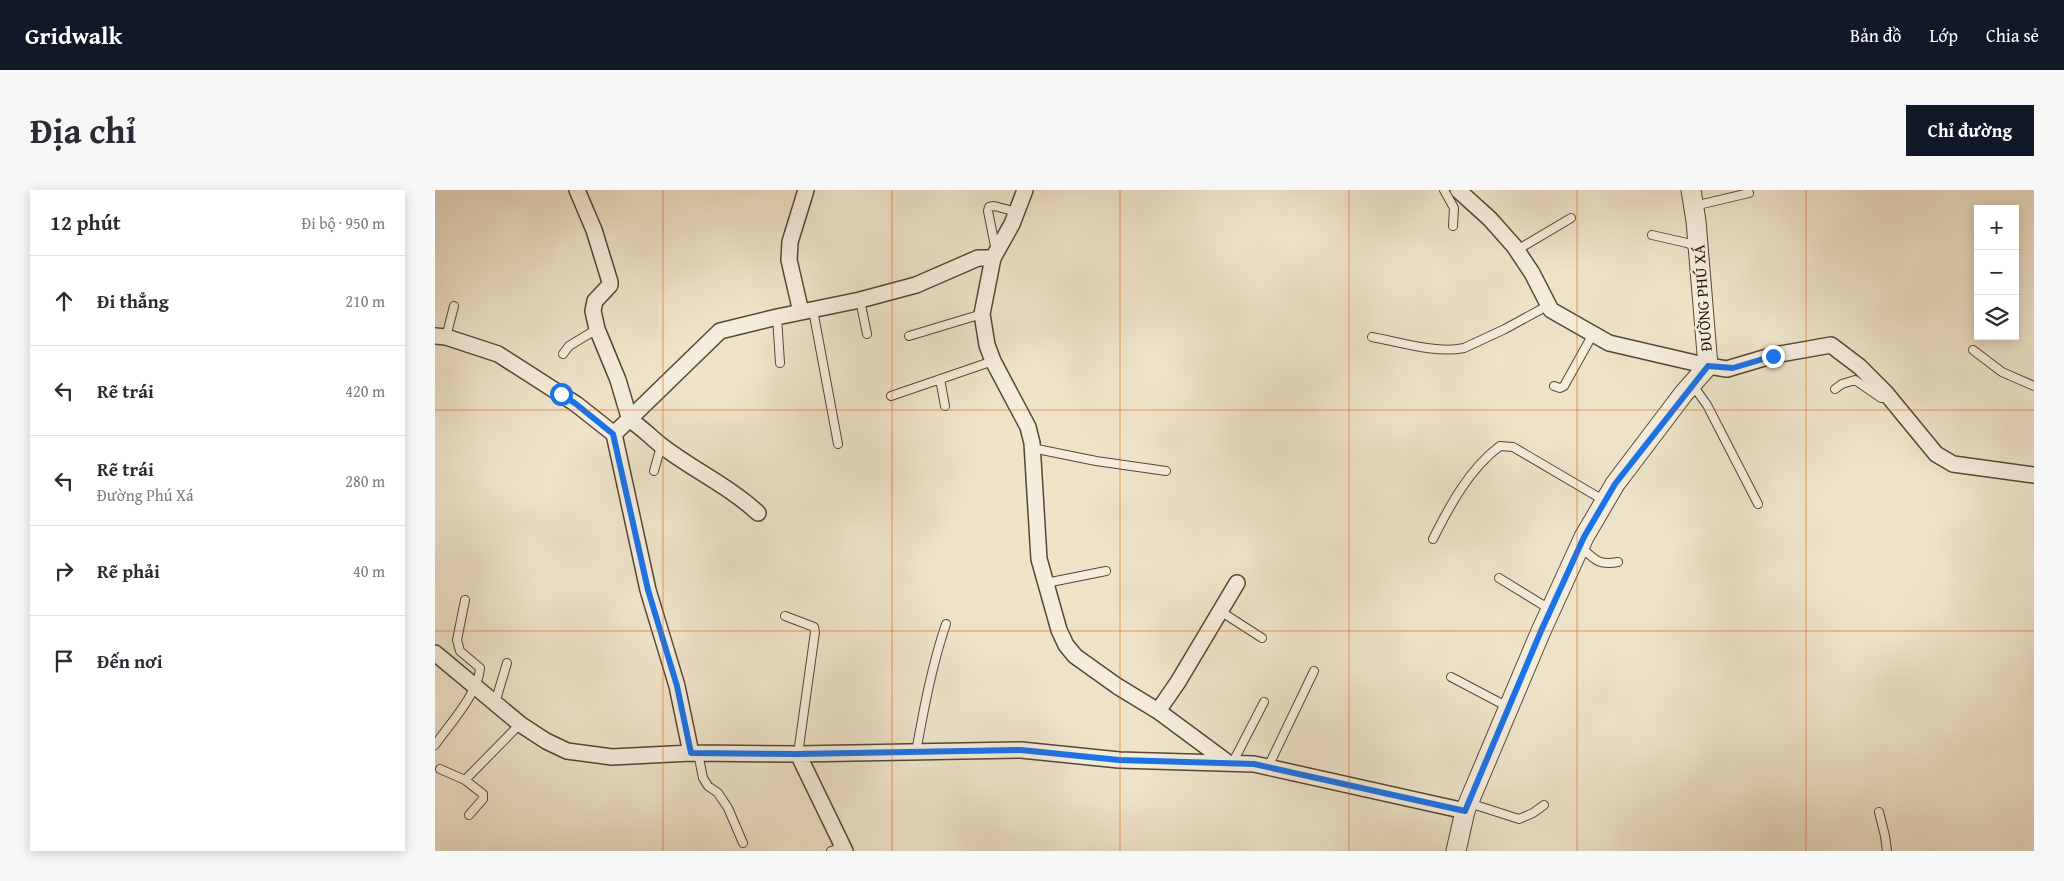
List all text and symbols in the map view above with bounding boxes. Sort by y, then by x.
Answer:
text: Gridwalk [25,18,122,53]
text: Bản đồ [1850,22,1902,49]
text: Lớp [1930,22,1958,49]
text: Chia sẻ [1986,22,2039,49]
text: Địa chỉ [30,105,136,156]
button: Chỉ đường [1906,105,2034,156]
map controls [1974,205,2019,340]
button: + [1974,205,2019,250]
text: 12 phút [50,207,121,238]
text: Đi bộ · 950 m [301,211,385,235]
street label: ĐƯỜNG PHÚ XÁ [1686,243,1718,352]
button: − [1974,250,2019,295]
icon: ahead [50,287,78,315]
text: Đi thẳng [97,287,169,315]
text: 210 m [345,289,385,313]
button: layers [1974,295,2019,340]
route end [1762,345,1785,368]
icon: left [50,377,78,405]
text: Rẽ trái [97,377,154,405]
text: 420 m [345,379,385,403]
route start [550,383,573,406]
text: Rẽ trái [97,455,154,483]
icon: left [50,467,78,495]
text: 280 m [345,469,385,493]
text: Đường Phú Xá [97,483,193,507]
icon: right [50,557,78,585]
text: Rẽ phải [97,557,160,585]
text: 40 m [353,559,385,583]
icon: arrive [50,647,78,675]
text: Đến nơi [97,647,163,675]

